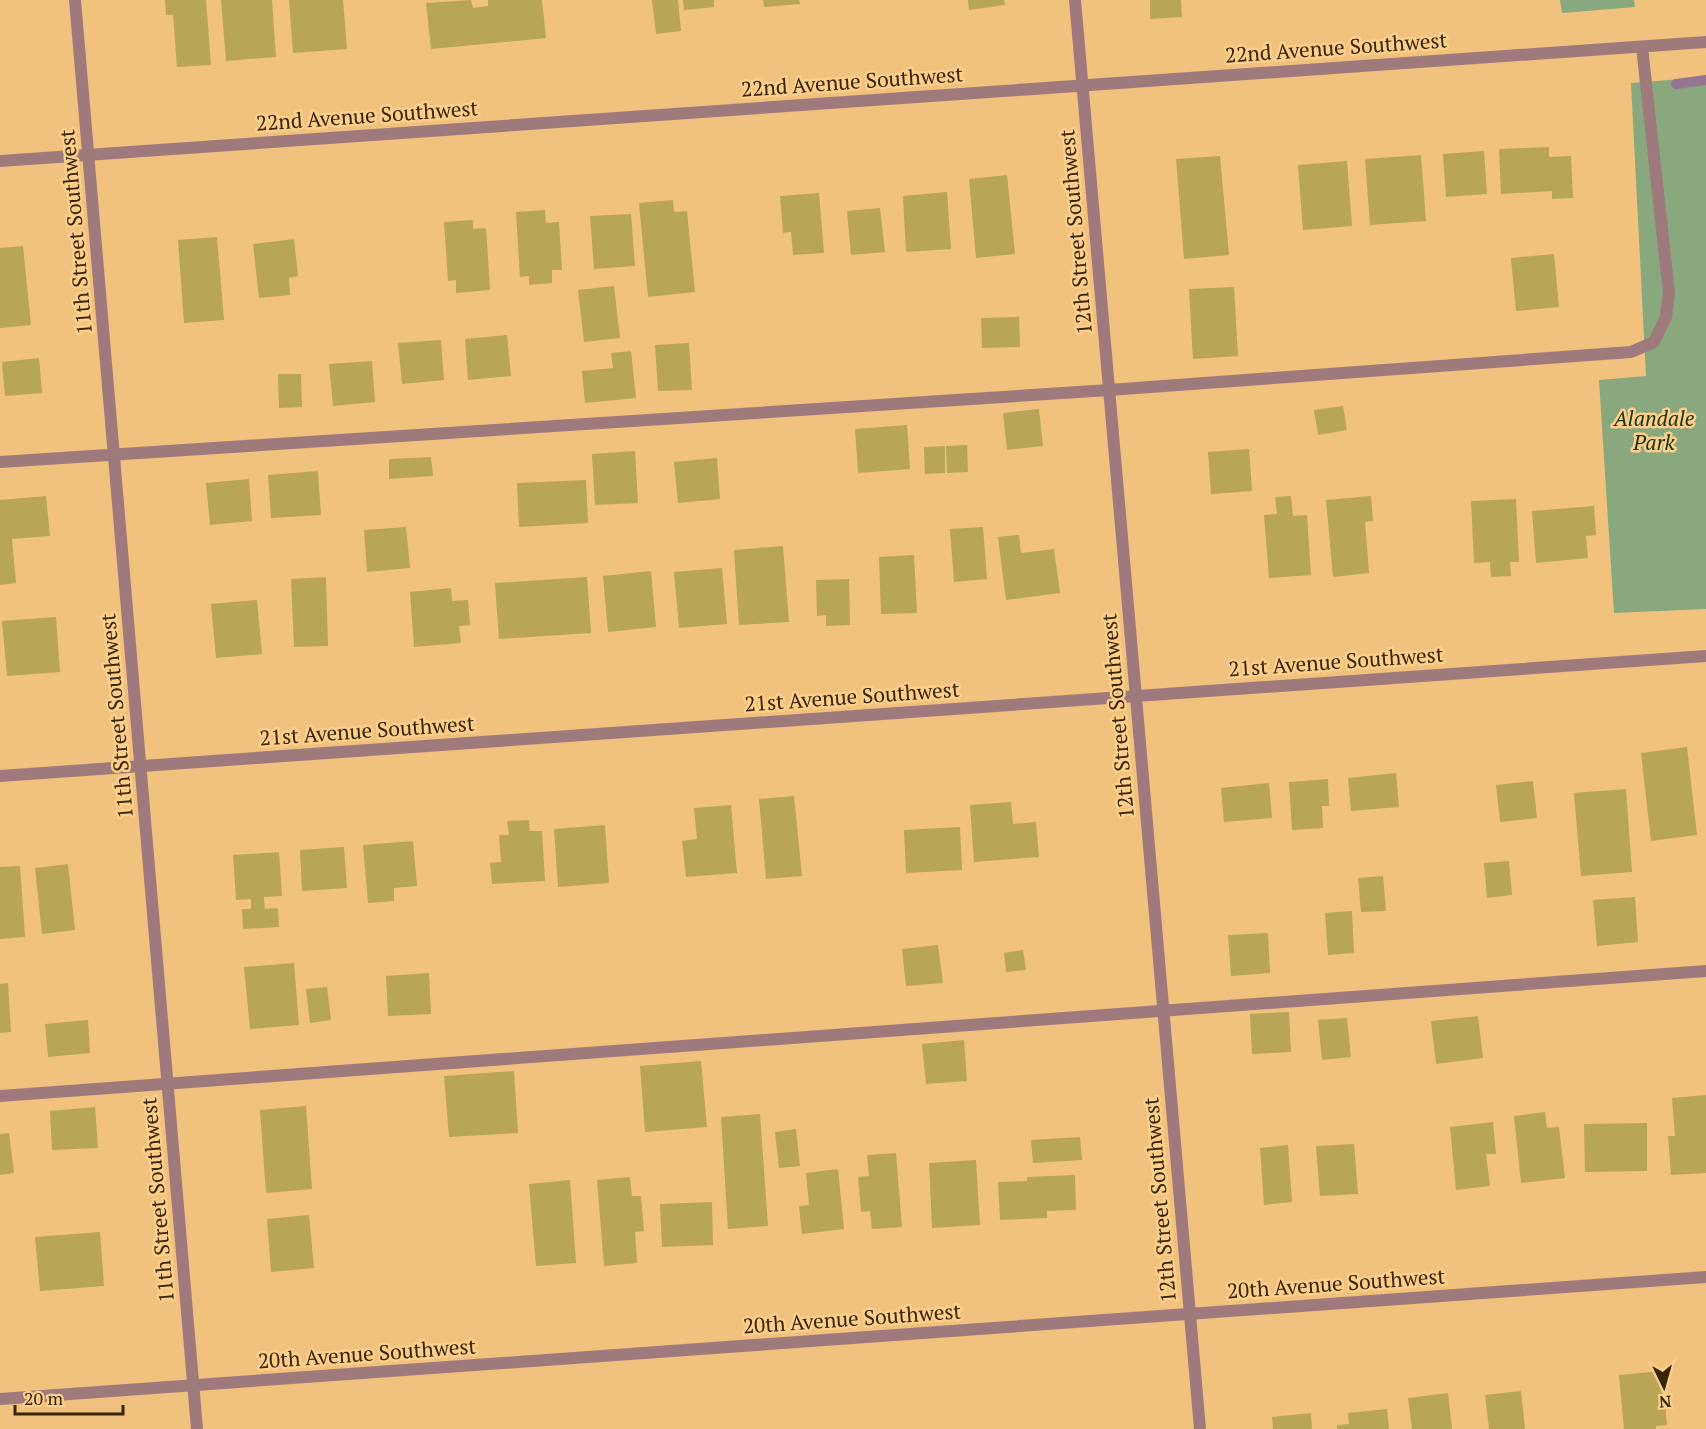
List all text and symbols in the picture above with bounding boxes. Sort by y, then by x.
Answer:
street label: 22nd Avenue Southwest [1224,25,1448,69]
street label: 22nd Avenue Southwest [740,59,964,103]
street label: 22nd Avenue Southwest [255,93,479,137]
street label: 11th Street Southwest [52,128,98,336]
street label: 12th Street Southwest [1052,128,1098,336]
park label: Alandale Park [1612,404,1695,456]
street label: 11th Street Southwest [93,612,139,820]
street label: 12th Street Southwest [1094,612,1140,820]
street label: 21st Avenue Southwest [1228,640,1445,682]
street label: 21st Avenue Southwest [744,675,961,717]
street label: 21st Avenue Southwest [259,709,476,751]
street label: 11th Street Southwest [134,1096,180,1304]
street label: 12th Street Southwest [1136,1096,1182,1304]
street label: 20th Avenue Southwest [1226,1261,1446,1305]
street label: 20th Avenue Southwest [742,1296,962,1340]
street label: 20th Avenue Southwest [257,1331,477,1375]
north arrow [1634,1357,1694,1417]
scale bar [15,1378,123,1416]
text: 20 m [24,1386,64,1410]
text: N [1658,1390,1672,1413]

